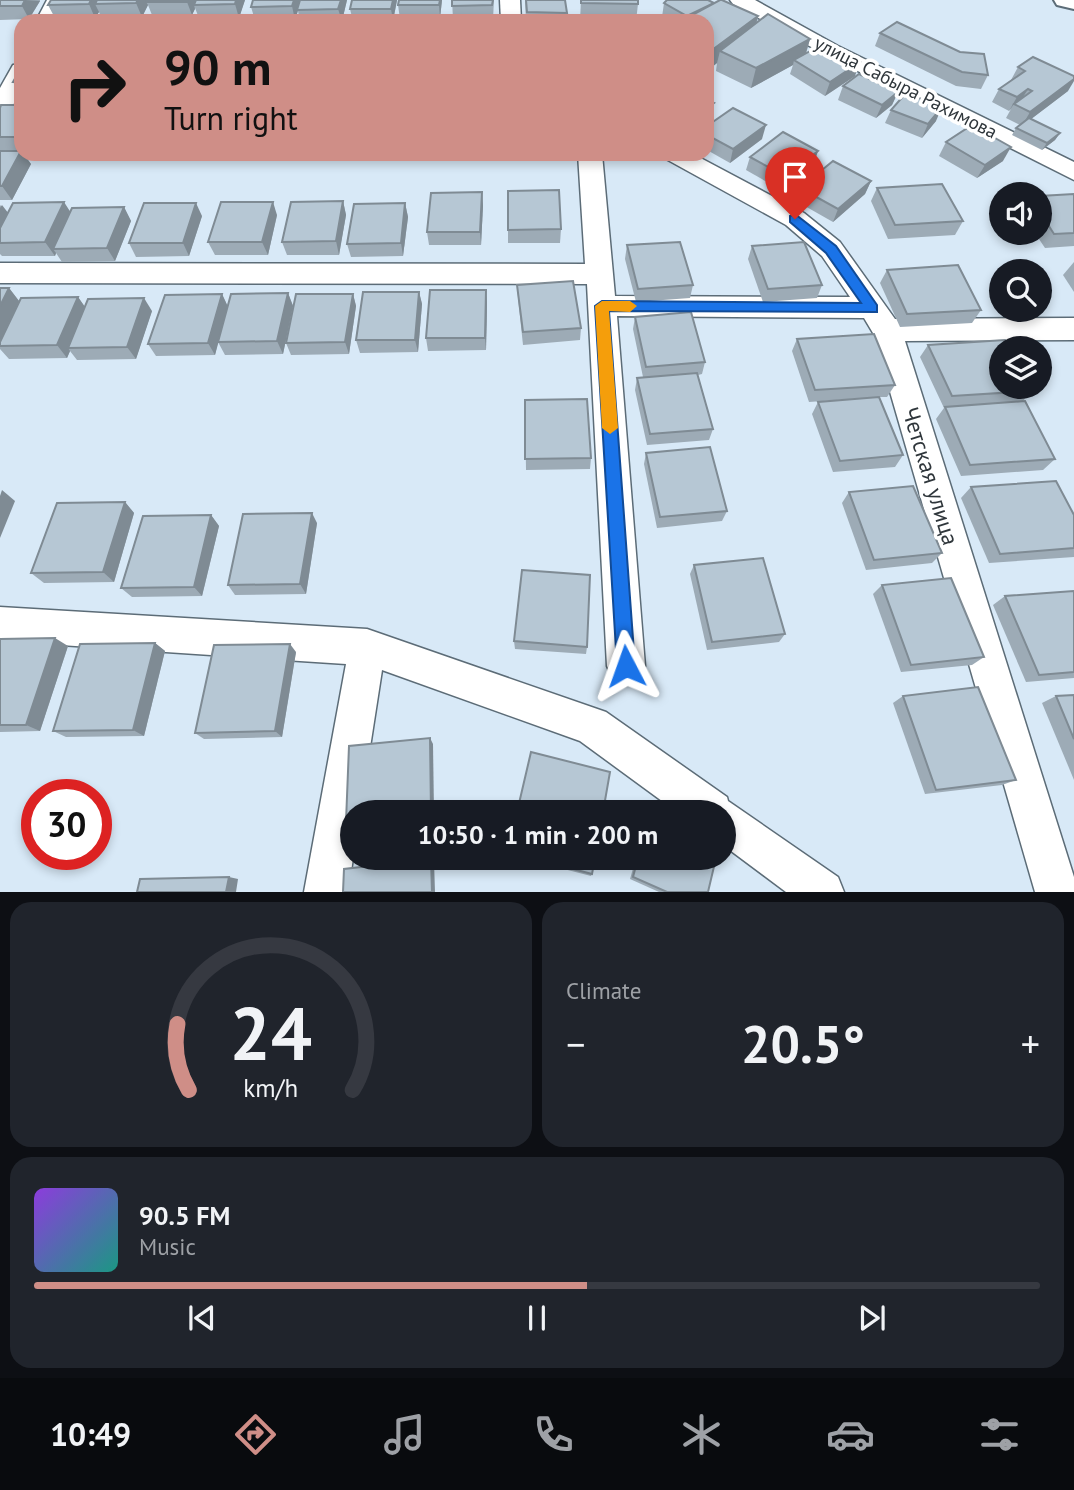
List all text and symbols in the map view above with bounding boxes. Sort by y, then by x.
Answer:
street label: улица Сабыра Рахимова [811,30,1001,144]
text: 90 m [164,35,271,99]
icon: right [49,42,140,133]
text: Turn right [164,97,298,139]
pin [765,147,825,219]
icon: arrive [776,158,814,196]
map controls [989,182,1052,399]
button: sound [989,182,1052,245]
button: search [989,259,1052,322]
button: layers [989,336,1052,399]
street label: Четская улица [896,403,966,549]
position arrow [589,629,663,703]
speed limit sign: 30 [21,779,112,870]
text: 10:50 · 1 min · 200 m [418,818,658,851]
text: Climate [566,976,641,1005]
text: 24 [230,987,312,1081]
text: 20.5° [741,1010,865,1077]
text: − [566,1019,585,1068]
text: + [1021,1019,1040,1068]
text: km/h [244,1072,298,1104]
text: 90.5 FM [139,1199,230,1232]
text: Music [139,1232,196,1261]
icon: previous [183,1299,221,1337]
icon: pause [518,1299,556,1337]
icon: next [853,1299,891,1337]
icon: directions [231,1410,280,1459]
icon: music [380,1410,429,1459]
icon: phone [529,1410,578,1459]
icon: climate [677,1410,726,1459]
icon: car [826,1410,875,1459]
icon: filters [975,1410,1024,1459]
text: 10:49 [50,1413,131,1455]

